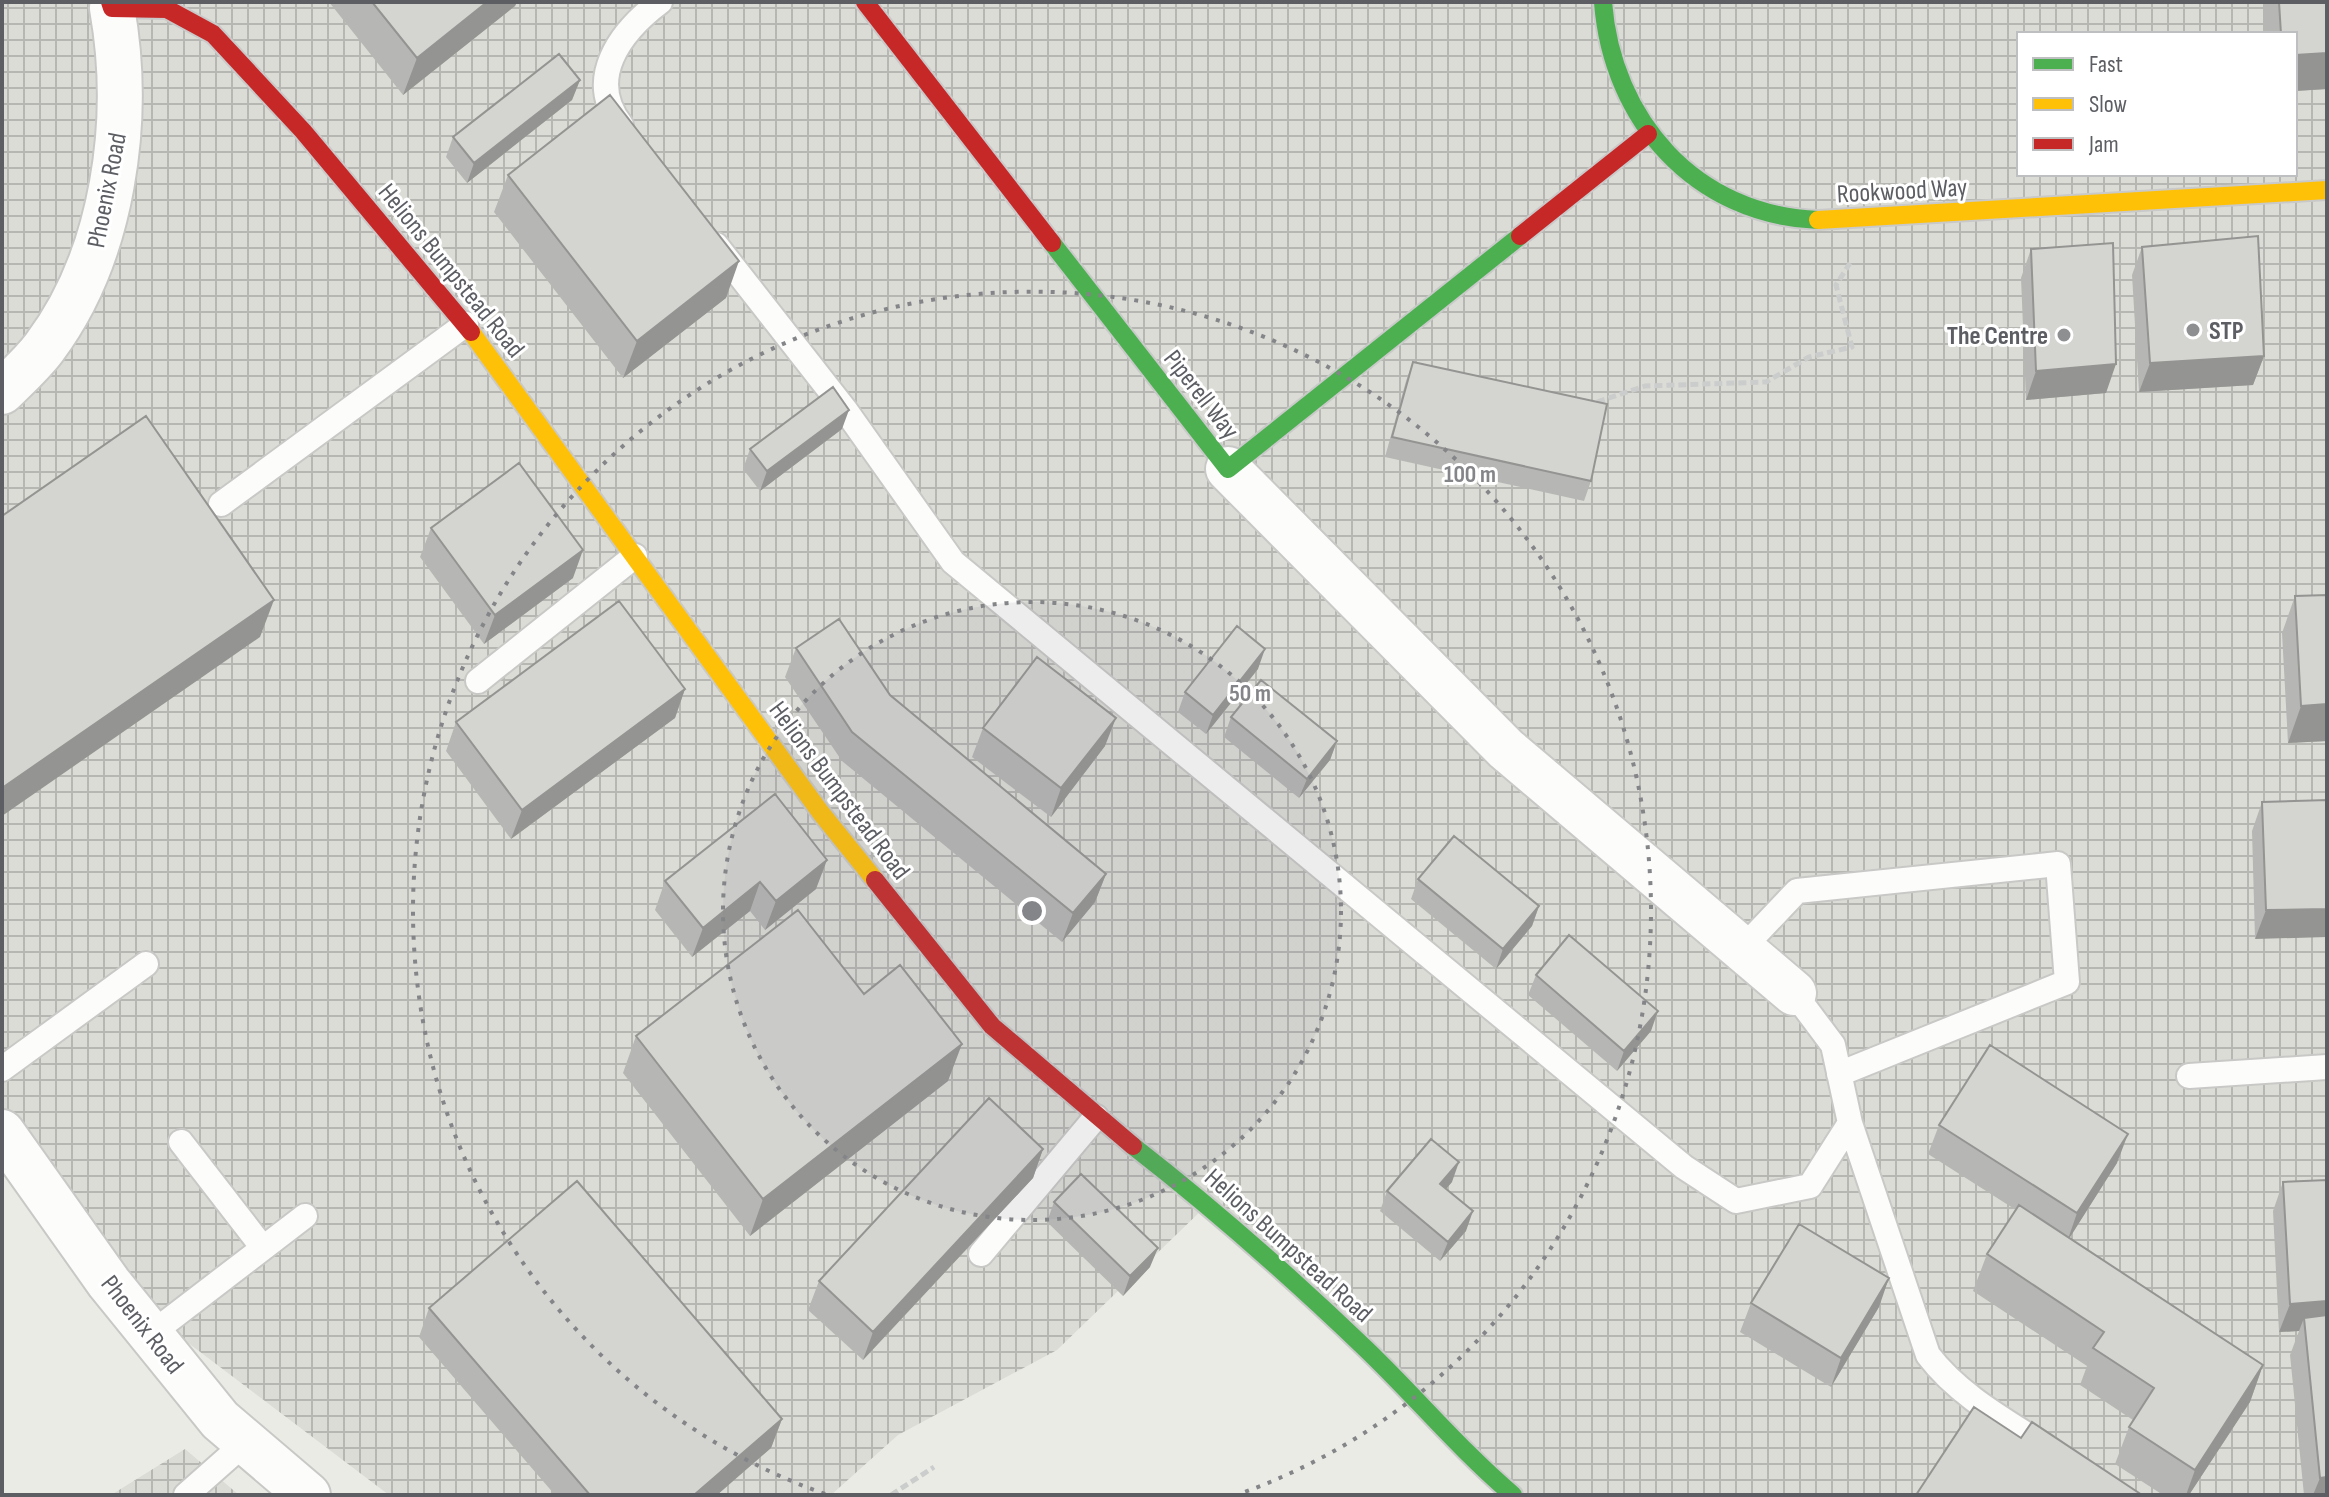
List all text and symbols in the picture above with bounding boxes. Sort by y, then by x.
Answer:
legend [2017,32,2297,176]
text: Fast [2089,50,2123,79]
text: Slow [2089,90,2127,119]
street label: Phoenix Road [81,130,134,250]
text: Jam [2088,130,2119,159]
street label: Rookwood Way [1836,173,1968,210]
street label: Helions Bumpstead Road [371,178,531,364]
place label: STP [2209,316,2244,347]
place label: The Centre [1947,321,2048,352]
marker: STP [2184,321,2202,339]
marker: The Centre [2055,326,2073,344]
street label: Piperell Way [1156,344,1245,446]
text: 100 m [1444,460,1496,489]
text: 50 m [1229,679,1271,708]
street label: Helions Bumpstead Road [762,696,916,886]
centre of rings [1018,897,1046,925]
street label: Helions Bumpstead Road [1198,1163,1378,1330]
street label: Phoenix Road [94,1269,190,1380]

